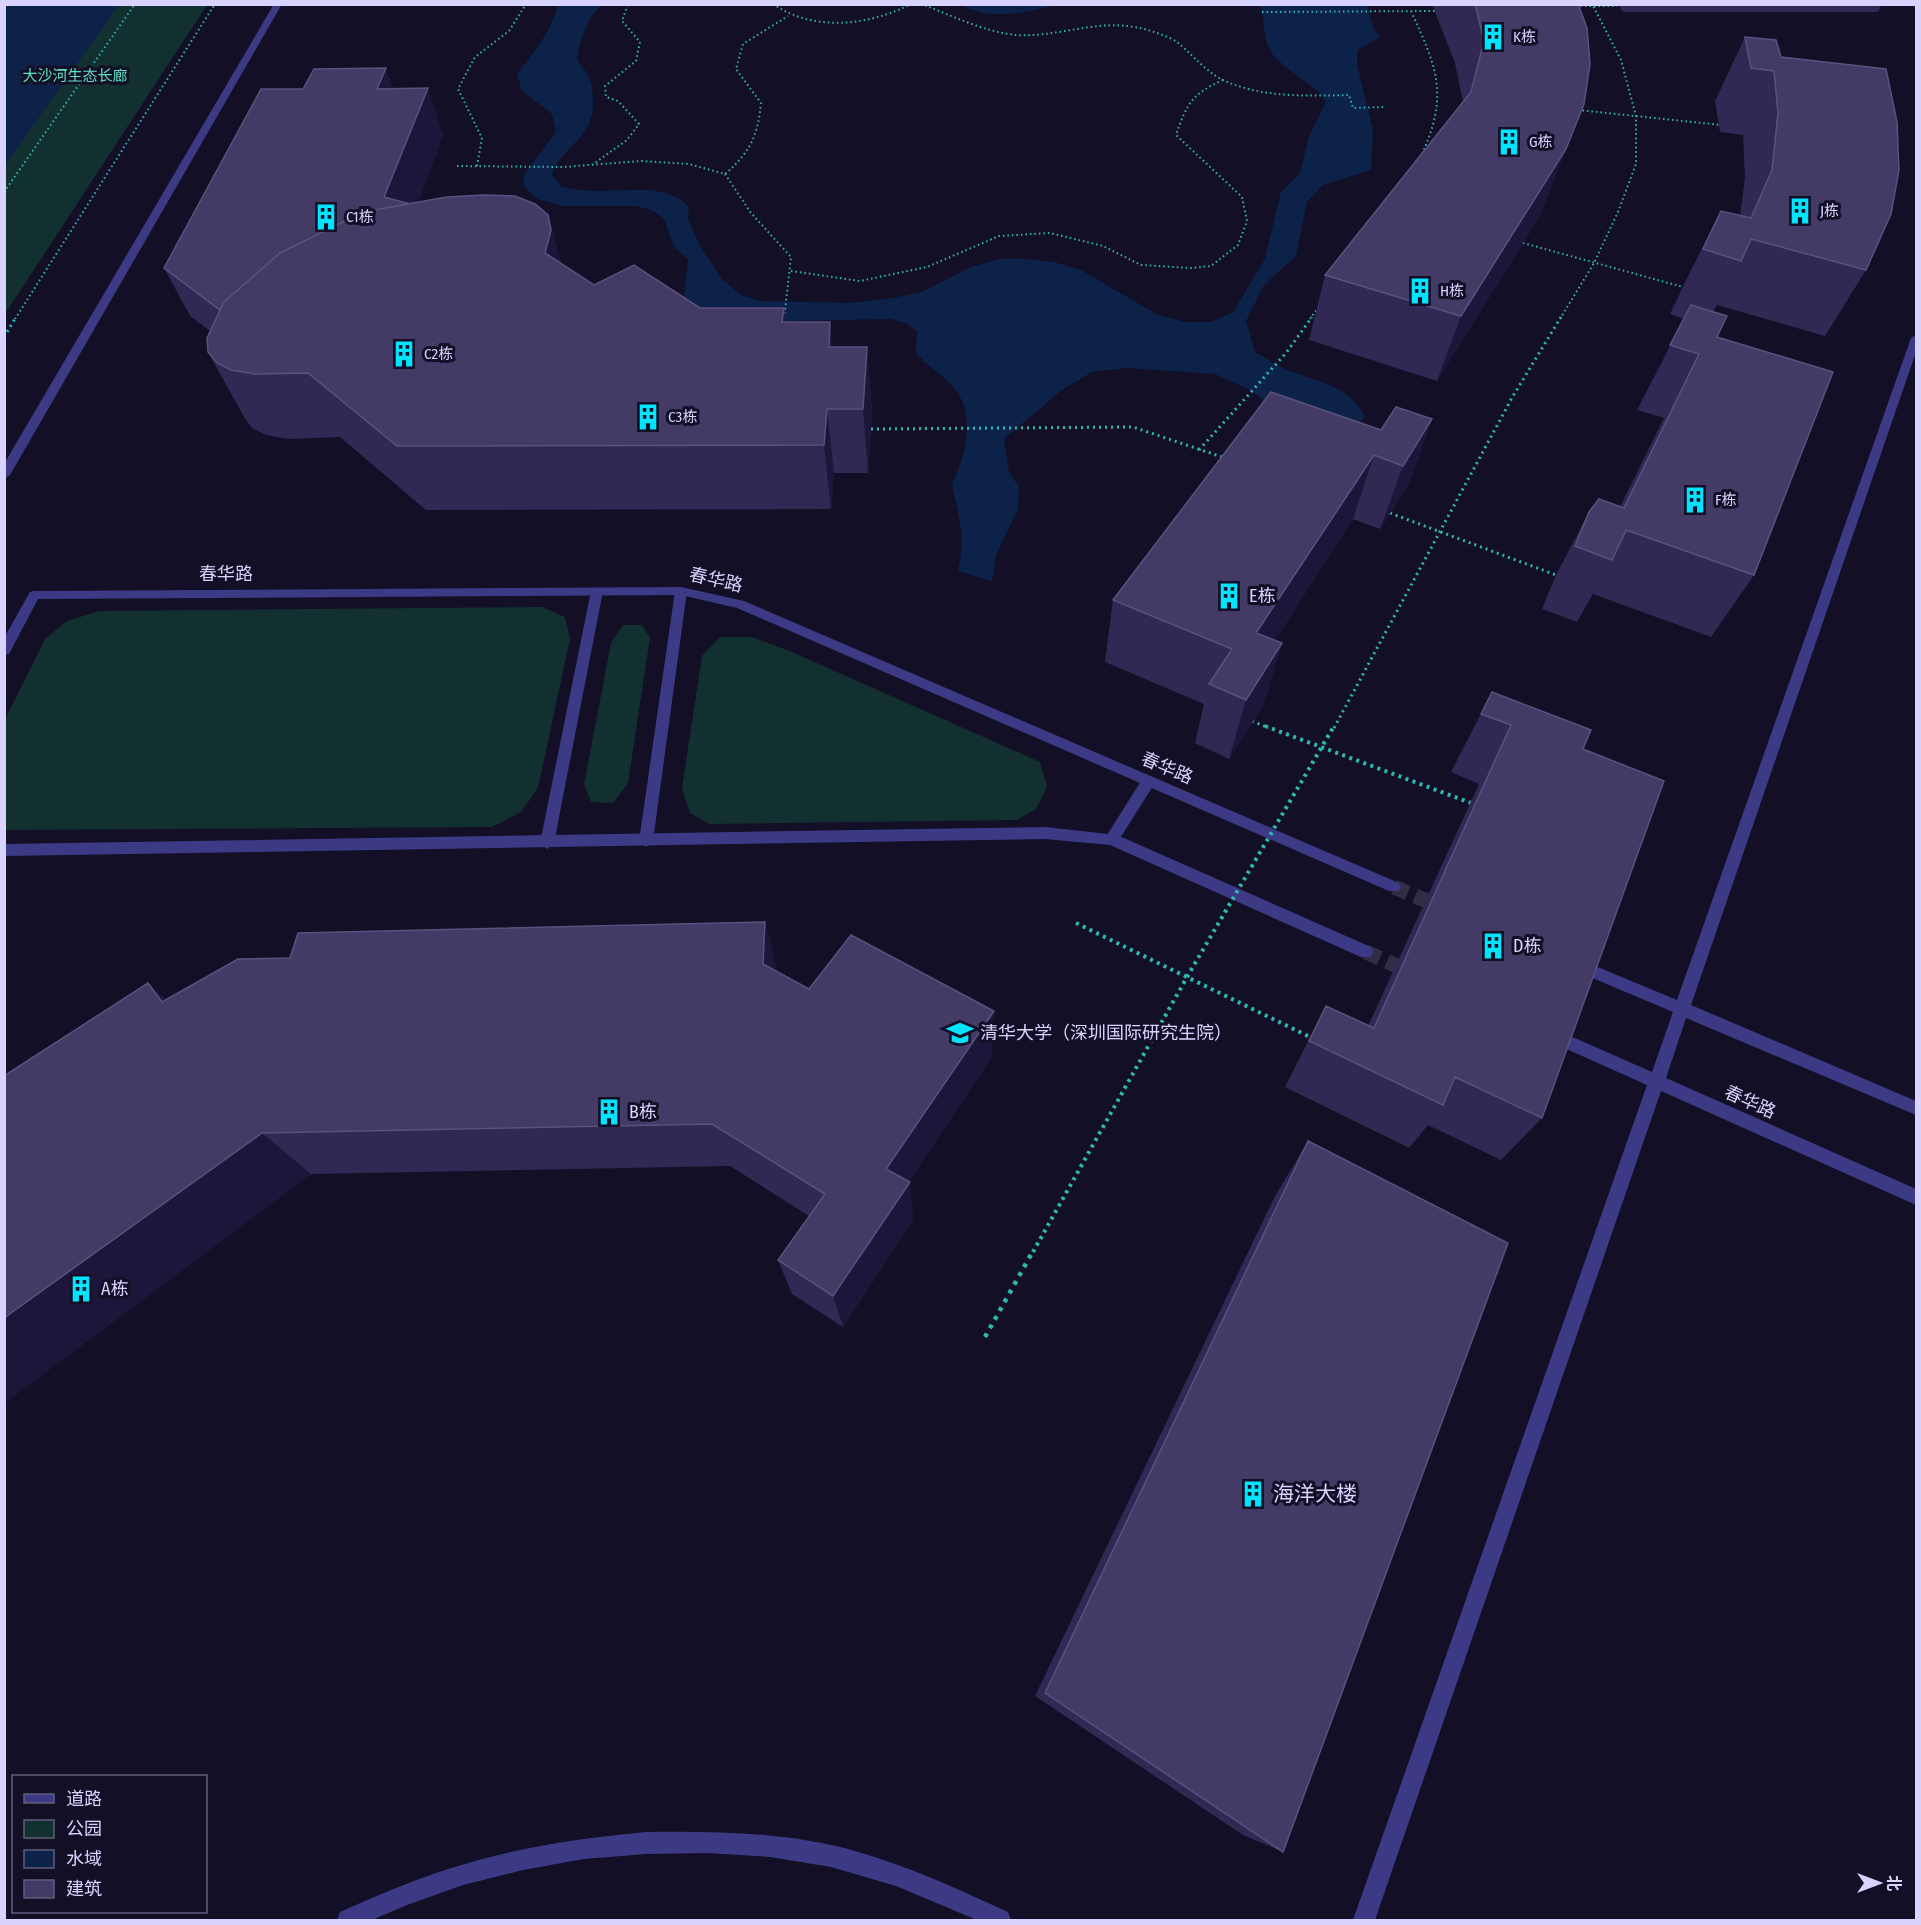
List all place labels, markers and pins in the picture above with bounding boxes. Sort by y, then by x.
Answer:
building icon: K栋 [1478,22,1508,52]
place label: K栋 [1513,28,1536,46]
building icon: G栋 [1494,127,1524,157]
place label: G栋 [1529,133,1553,151]
building icon: J栋 [1785,196,1815,226]
building icon: C1栋 [311,202,341,232]
place label: J栋 [1820,202,1839,220]
place label: C1栋 [346,208,374,226]
building icon: H栋 [1405,276,1435,306]
place label: H栋 [1440,282,1464,300]
building icon: C2栋 [389,339,419,369]
place label: C2栋 [424,345,453,363]
building icon: C3栋 [633,402,663,432]
place label: C3栋 [668,408,697,426]
building icon: F栋 [1680,485,1710,515]
place label: F栋 [1715,491,1737,509]
building icon: E栋 [1214,581,1244,611]
place label: E栋 [1249,585,1275,607]
building icon: D栋 [1478,931,1508,961]
place label: D栋 [1513,935,1541,957]
school or university icon: 清华大学（深圳国际研究生院） [945,1018,975,1048]
place label: 清华大学（深圳国际研究生院） [980,1022,1232,1044]
building icon: B栋 [594,1097,624,1127]
place label: B栋 [629,1101,657,1123]
building icon: A栋 [66,1274,96,1304]
place label: A栋 [101,1278,128,1300]
building icon: 海洋大楼 [1238,1479,1268,1509]
place label: 海洋大楼 [1273,1481,1357,1507]

